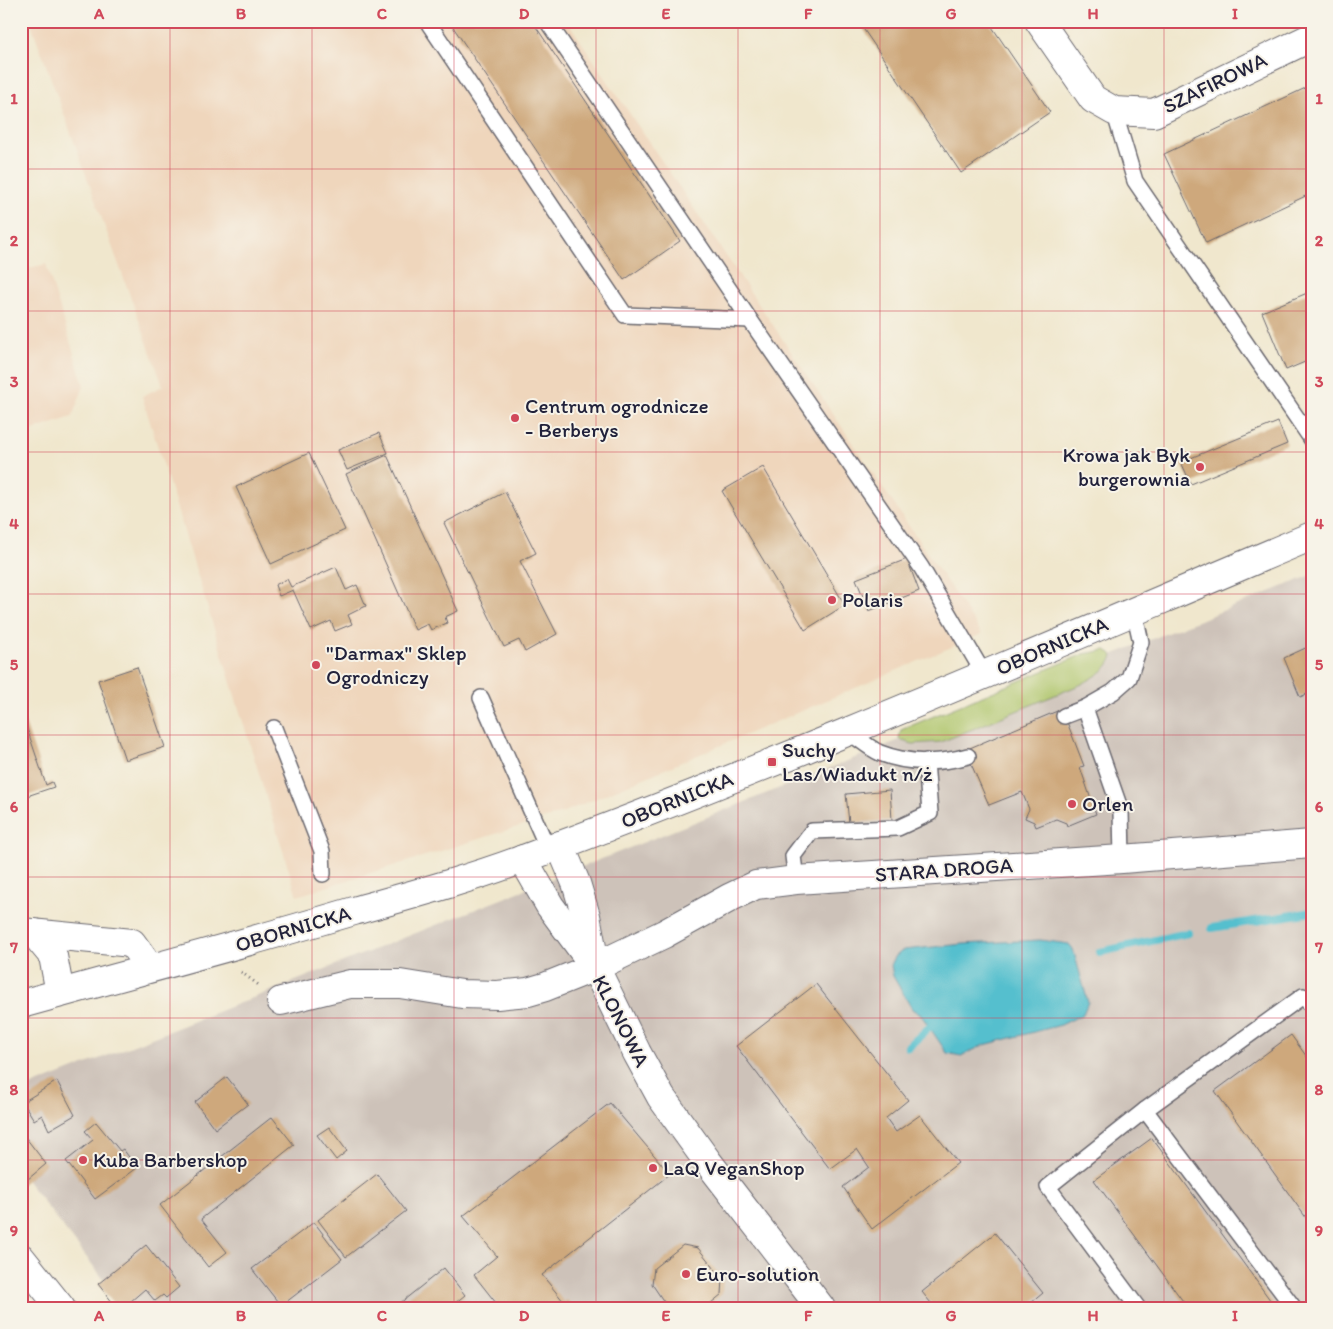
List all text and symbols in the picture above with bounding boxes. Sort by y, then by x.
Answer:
text: A [93,4,105,23]
text: B [236,4,247,23]
text: C [377,4,388,23]
text: D [519,4,530,23]
text: E [662,4,671,23]
text: F [804,4,813,23]
text: G [945,4,957,23]
text: H [1087,4,1099,23]
text: I [1232,4,1238,23]
street label: SZAFIROWA [1159,46,1271,118]
text: 1 [10,89,18,108]
text: 1 [1315,89,1323,108]
text: 2 [10,231,19,250]
text: 2 [1315,231,1324,250]
text: 3 [10,372,19,391]
text: 3 [1315,372,1324,391]
place label: Centrum ogrodnicze - Berberys [525,393,709,442]
marker: Centrum ogrodnicze - Berberys [509,412,521,424]
place label: Krowa jak Byk burgerownia [1062,442,1190,491]
marker: Krowa jak Byk burgerownia [1194,461,1206,473]
text: 4 [9,514,19,533]
text: 4 [1314,514,1324,533]
place label: Polaris [842,587,903,612]
marker: Polaris [826,594,838,606]
street label: OBORNICKA [992,611,1112,680]
place label: "Darmax" Sklep Ogrodniczy [326,640,467,689]
text: 5 [10,655,19,674]
text: 5 [1315,655,1324,674]
marker: "Darmax" Sklep Ogrodniczy [310,659,322,671]
place label: Suchy Las/Wiadukt n/ż [782,737,933,786]
marker: Suchy Las/Wiadukt n/ż [766,756,778,768]
street label: OBORNICKA [617,765,737,833]
place label: Orlen [1082,791,1134,816]
text: 6 [10,797,19,816]
text: 6 [1315,797,1324,816]
marker: Orlen [1066,798,1078,810]
street label: STARA DROGA [874,852,1014,887]
street label: OBORNICKA [232,900,354,957]
text: 7 [9,938,18,957]
text: 7 [1314,938,1323,957]
street label: KLONOWA [588,971,656,1071]
text: 8 [10,1080,19,1099]
text: 8 [1315,1080,1324,1099]
place label: Kuba Barbershop [93,1147,247,1172]
marker: Kuba Barbershop [77,1154,89,1166]
place label: LaQ VeganShop [663,1155,805,1180]
marker: LaQ VeganShop [647,1162,659,1174]
text: 9 [10,1221,18,1240]
text: 9 [1315,1221,1323,1240]
place label: Euro-solution [696,1261,819,1286]
marker: Euro-solution [680,1268,692,1280]
text: A [93,1306,105,1325]
text: B [236,1306,247,1325]
text: C [377,1306,388,1325]
text: D [519,1306,530,1325]
text: E [662,1306,671,1325]
text: F [804,1306,813,1325]
text: G [945,1306,957,1325]
text: H [1087,1306,1099,1325]
text: I [1232,1306,1238,1325]

